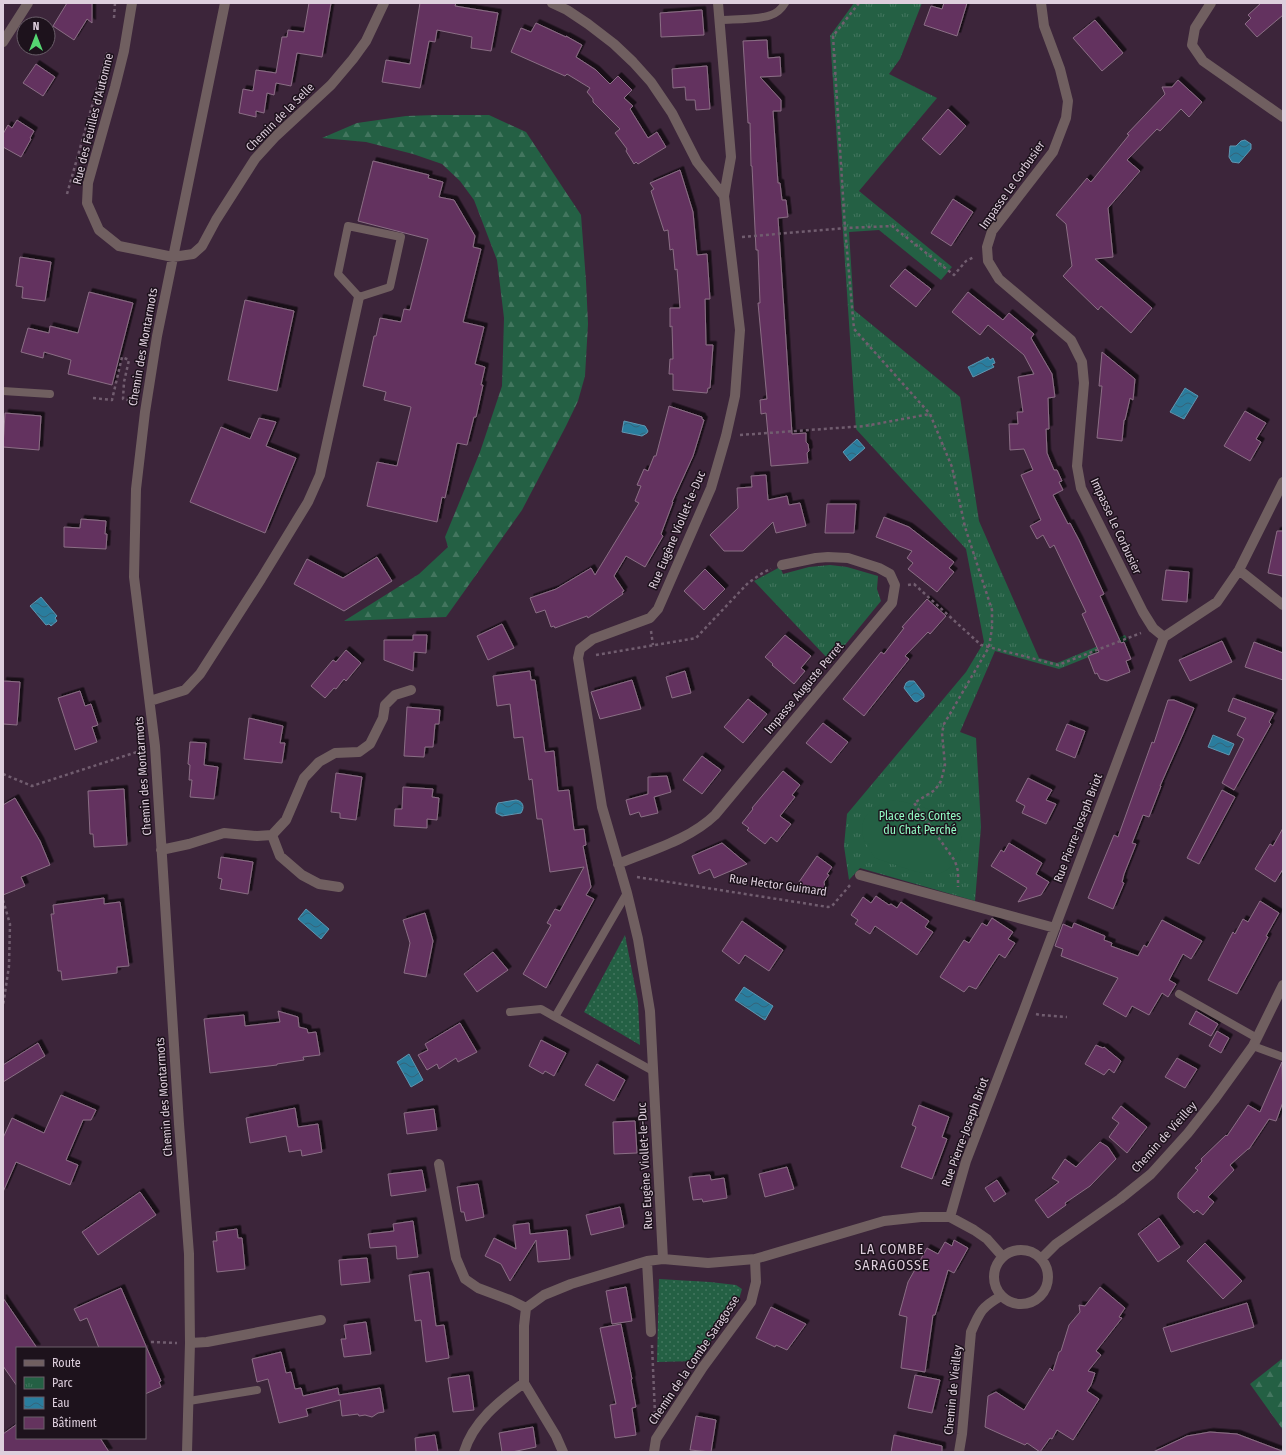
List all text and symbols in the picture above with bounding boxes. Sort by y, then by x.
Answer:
north arrow [16,16,56,56]
text: N [33,20,39,33]
street label: Rue des Feuilles d'Automne [70,52,116,186]
street label: Chemin de la Selle [243,80,317,154]
street label: Impasse Le Corbusier [976,138,1048,232]
street label: Chemin des Montarmots [126,287,160,407]
street label: Rue Eugène Viollet-le-Duc [646,469,708,591]
street label: Impasse Le Corbusier [1088,476,1145,577]
street label: Impasse Auguste Perret [762,639,846,737]
street label: Chemin des Montarmots [132,716,154,836]
street label: Rue Pierre-Joseph Briot [1051,772,1105,884]
park label: Place des Contes du Chat Perché [879,809,961,837]
street label: Rue Hector Guimard [728,871,828,899]
street label: Chemin des Montarmots [153,1037,175,1157]
street label: Rue Pierre-Joseph Briot [939,1075,991,1189]
street label: Chemin de Vieilley [1129,1098,1200,1175]
street label: Rue Eugène Viollet-le-Duc [635,1102,655,1230]
district label: LA COMBE SARAGOSSE [854,1241,930,1274]
street label: Chemin de la Combe Saragosse [646,1293,742,1427]
street label: Chemin de Vieilley [941,1344,965,1436]
legend [16,1347,146,1439]
text: Route [52,1356,81,1370]
text: Parc [52,1376,73,1390]
text: Eau [52,1396,70,1410]
text: Bâtiment [52,1416,97,1430]

